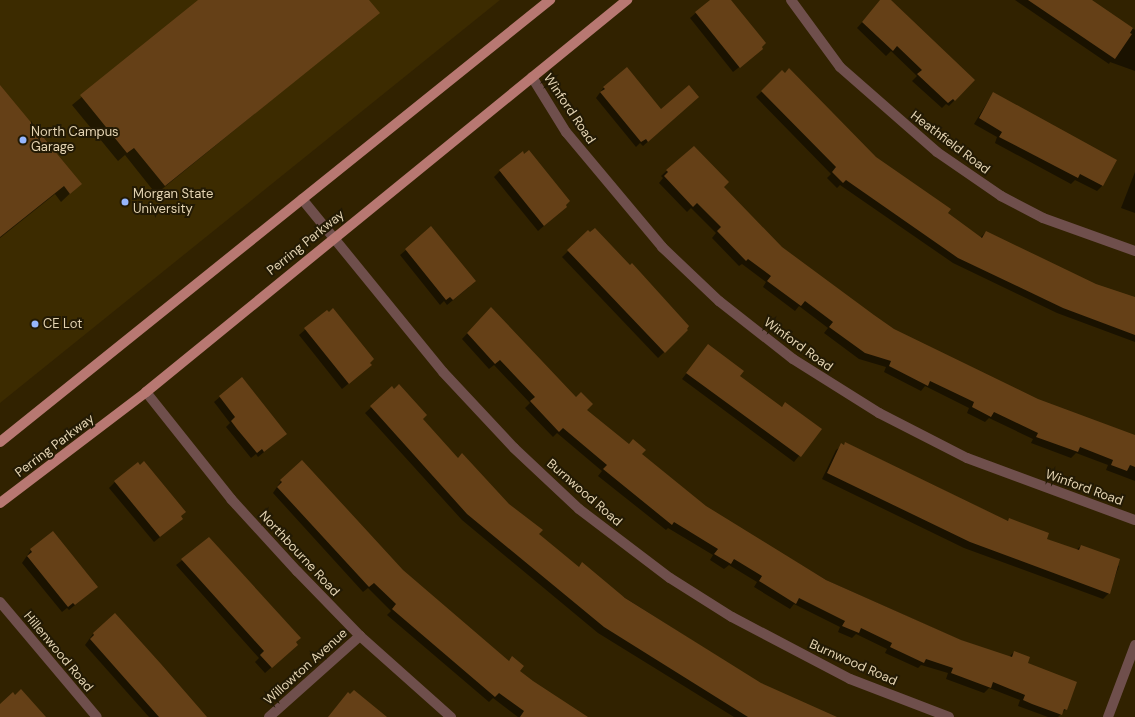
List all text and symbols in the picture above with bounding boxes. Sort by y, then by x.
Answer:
street label: Winford Road [540,71,598,147]
street label: Heathfield Road [907,108,993,178]
place label: North Campus Garage [31,125,119,156]
marker: North Campus Garage [18,135,28,145]
place label: Morgan State University [133,187,213,218]
marker: Morgan State University [120,197,130,207]
street label: Perring Parkway [264,207,348,279]
street label: Winford Road [760,315,836,375]
place label: CE Lot [43,316,82,332]
marker: CE Lot [30,319,40,329]
street label: Perring Parkway [12,411,98,481]
street label: Burnwood Road [543,456,625,530]
street label: Winford Road [1043,467,1125,509]
street label: Northbourne Road [256,508,342,600]
street label: Hillenwood Road [20,609,96,695]
street label: Willowton Avenue [261,626,351,708]
street label: Burnwood Road [807,637,899,689]

